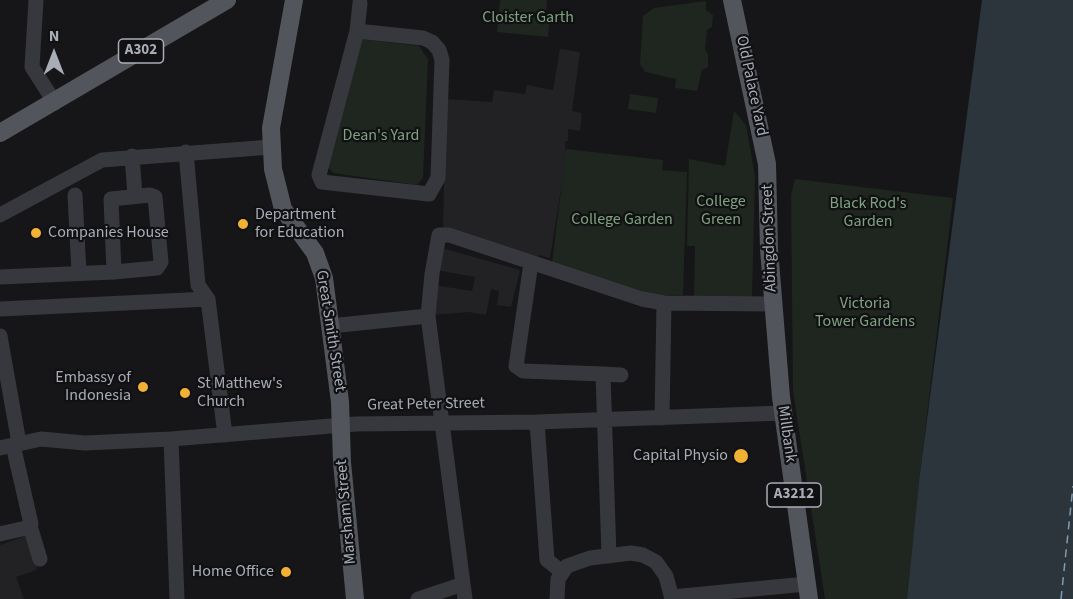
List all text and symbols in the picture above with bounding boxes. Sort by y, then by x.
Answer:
park label: Cloister Garth [482,8,574,28]
north arrow [24,24,84,84]
text: N [49,25,59,47]
street label: Old Palace Yard [731,34,771,138]
road number: A302 [118,39,164,63]
park label: Dean's Yard [343,126,419,146]
street label: Abingdon Street [759,184,781,292]
park label: College Green [696,192,746,230]
park label: Black Rod's Garden [830,194,906,232]
place label: Department for Education [255,205,345,243]
park label: College Garden [571,210,673,230]
marker: Department for Education [236,217,250,231]
place label: Companies House [48,223,169,243]
marker: Companies House [29,226,43,240]
street label: Great Smith Street [311,269,349,393]
park label: Victoria Tower Gardens [815,294,915,332]
place label: Embassy of Indonesia [55,368,131,406]
place label: St Matthew's Church [197,374,282,412]
marker: Embassy of Indonesia [136,380,150,394]
marker: St Matthew's Church [178,386,192,400]
street label: Great Peter Street [367,394,485,416]
street label: Millbank [773,404,799,464]
place label: Capital Physio [633,446,728,466]
marker: Capital Physio [732,447,750,465]
street label: Marsham Street [333,459,361,565]
road number: A3212 [767,483,821,507]
place label: Home Office [192,562,274,582]
marker: Home Office [279,565,293,579]

